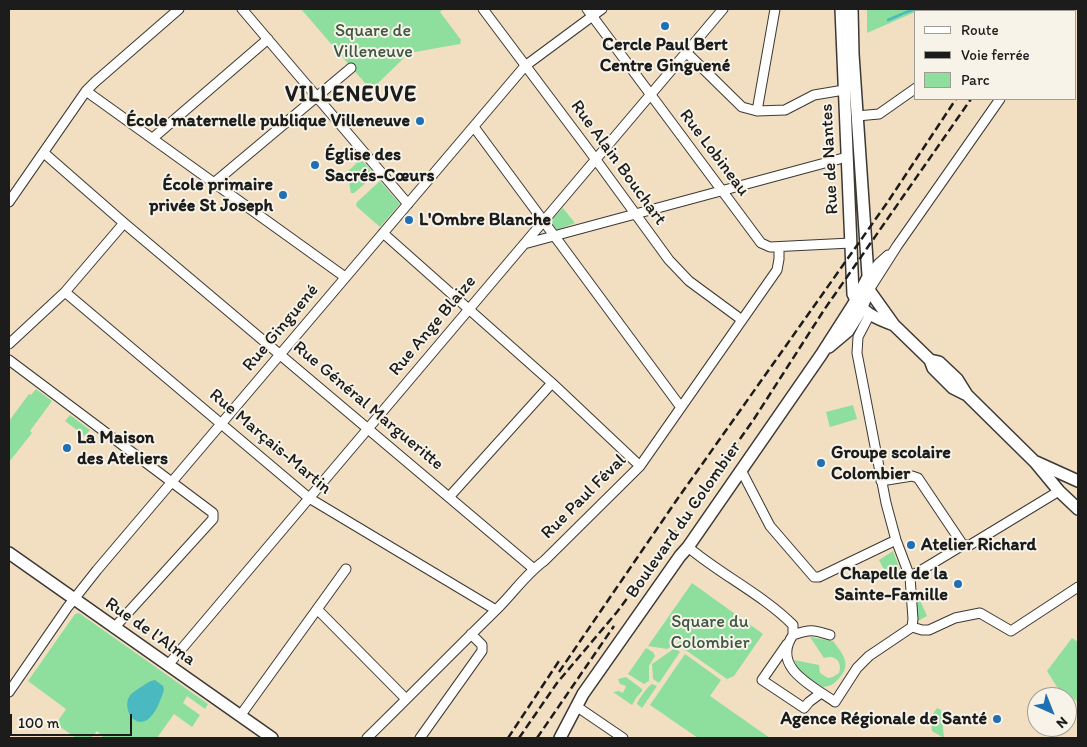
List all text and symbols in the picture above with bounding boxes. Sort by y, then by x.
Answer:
legend [914,10,1077,100]
park label: Square de Villeneuve [333,20,413,62]
marker: Cercle Paul Bert Centre Ginguené [659,20,671,32]
text: Route [961,21,999,39]
place label: Cercle Paul Bert Centre Ginguené [600,34,730,76]
text: Voie ferrée [961,46,1030,64]
text: Parc [961,71,990,89]
district label: VILLENEUVE [283,82,419,108]
street label: Rue Alain Bouchart [565,96,671,230]
street label: Rue de Nantes [816,103,844,215]
street label: Rue Lobineau [674,105,754,201]
place label: École maternelle publique Villeneuve [126,110,410,132]
marker: École maternelle publique Villeneuve [414,115,426,127]
place label: Église des Sacrés-Cœurs [325,144,434,186]
marker: Église des Sacrés-Cœurs [309,159,321,171]
place label: École primaire privée St Joseph [149,174,273,216]
marker: École primaire privée St Joseph [277,189,289,201]
place label: L'Ombre Blanche [419,209,551,231]
marker: L'Ombre Blanche [403,214,415,226]
street label: Rue Ange Blaize [385,271,481,381]
street label: Rue Ginguené [238,280,324,376]
street label: Rue Général Margueritte [288,337,448,475]
street label: Rue Marçais-Martin [205,385,335,499]
place label: La Maison des Ateliers [77,427,168,469]
street label: Boulevard du Colombier [622,437,746,603]
marker: La Maison des Ateliers [61,442,73,454]
place label: Groupe scolaire Colombier [831,442,951,484]
street label: Rue Paul Féval [537,450,631,544]
marker: Groupe scolaire Colombier [815,457,827,469]
place label: Atelier Richard [921,534,1037,556]
marker: Atelier Richard [905,539,917,551]
place label: Chapelle de la Sainte-Famille [834,563,948,606]
marker: Chapelle de la Sainte-Famille [952,578,964,590]
street label: Rue de l'Alma [101,593,199,671]
park label: Square du Colombier [670,611,750,654]
north arrow [1027,687,1077,737]
scale bar [12,704,135,736]
place label: Agence Régionale de Santé [781,708,987,730]
marker: Agence Régionale de Santé [991,713,1003,725]
text: N [1053,713,1071,732]
text: 100 m [18,714,59,732]

